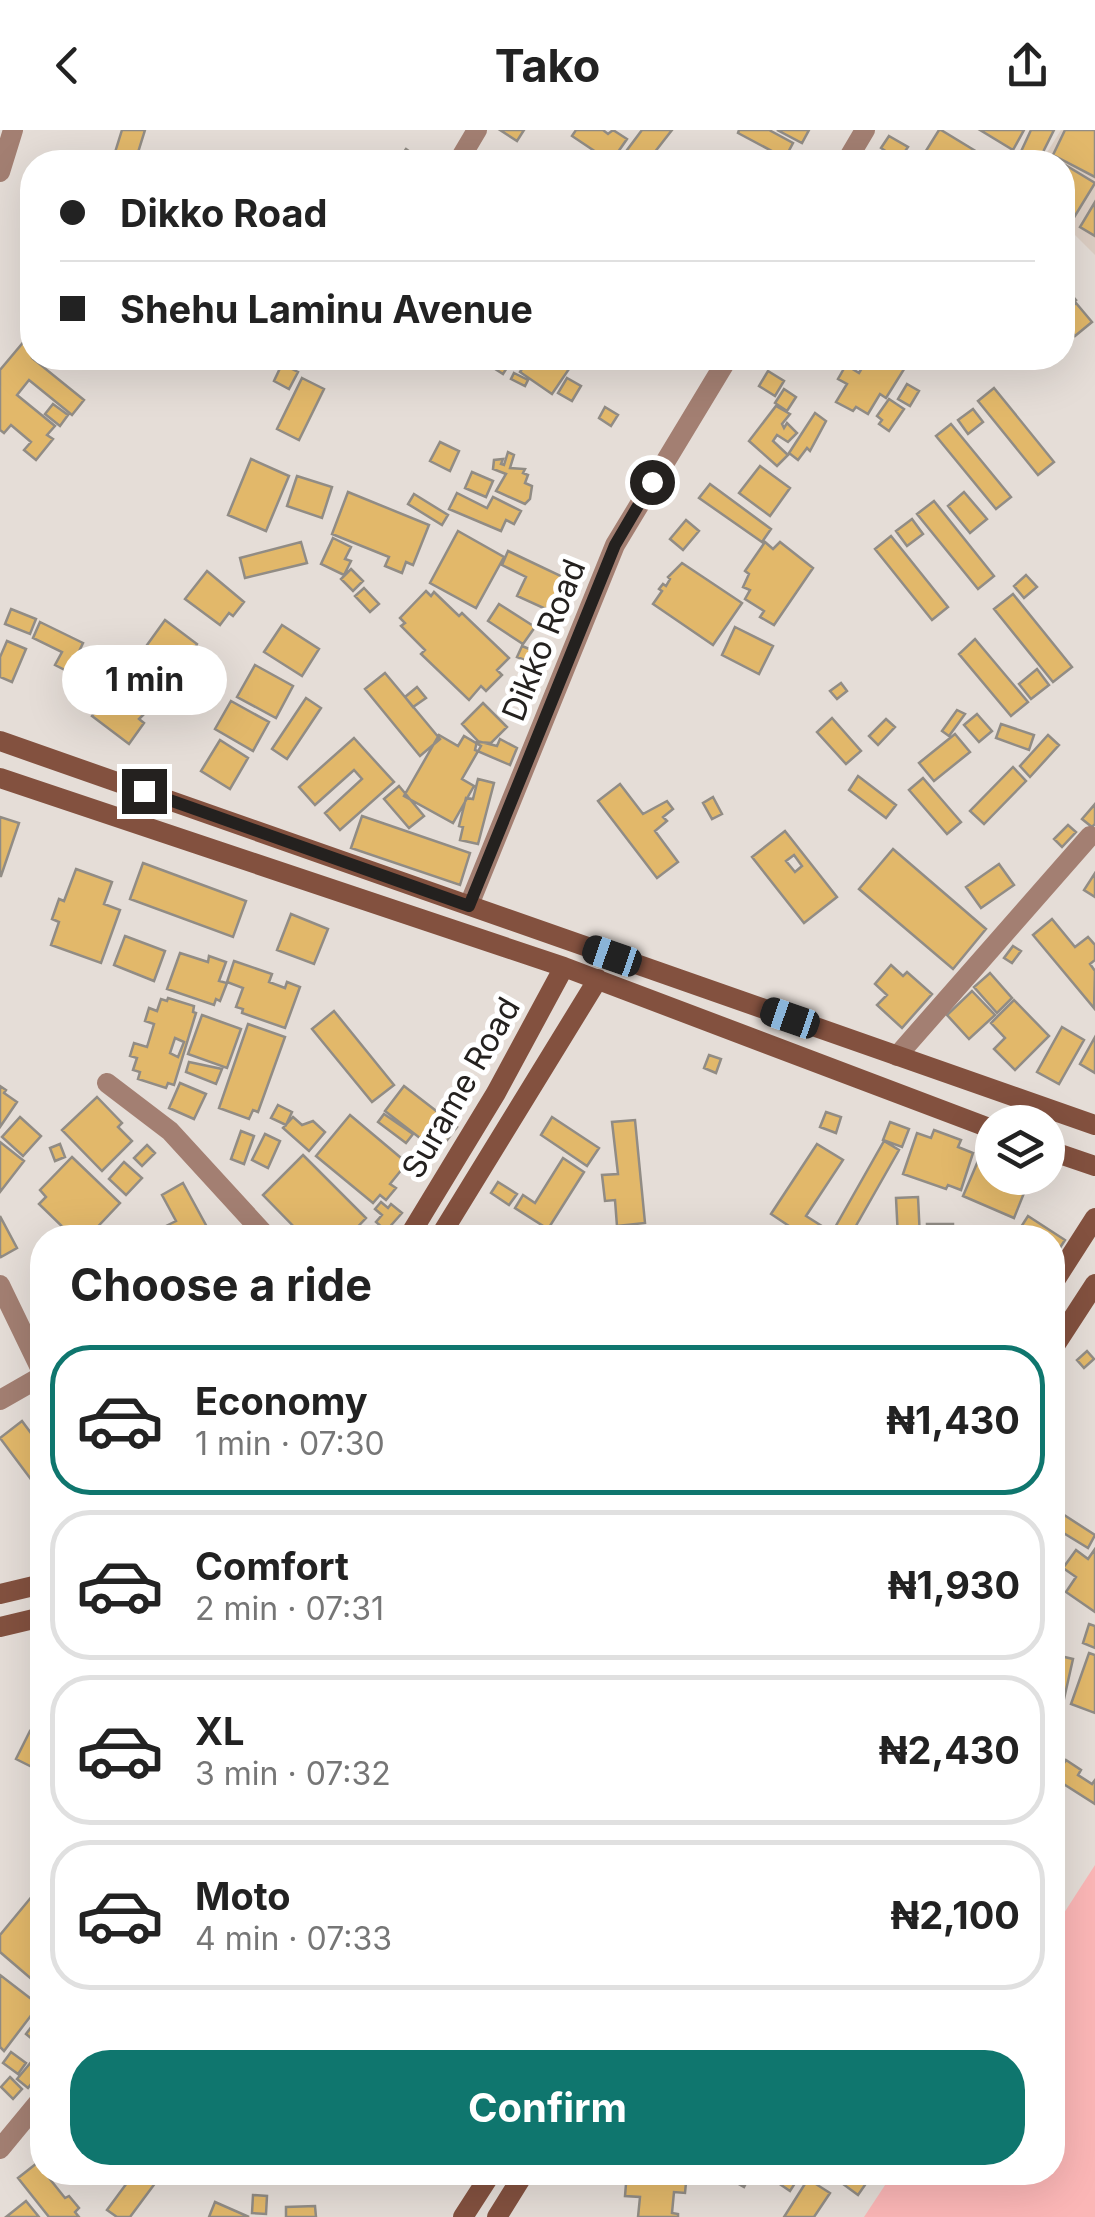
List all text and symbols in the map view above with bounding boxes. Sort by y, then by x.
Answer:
icon: back [40,38,95,93]
text: Tako [495,38,600,93]
icon: share [1000,38,1055,93]
text: Dikko Road [120,190,327,236]
text: Shehu Laminu Avenue [120,286,533,332]
route start [630,460,675,505]
street label: Dikko Road [493,553,594,726]
callout: 1 min [62,646,226,716]
text: 1 min [105,660,184,699]
route end [122,769,167,814]
car [579,932,645,980]
street label: Surame Road [393,990,528,1185]
car [757,994,823,1042]
map controls [975,1105,1065,1195]
button: layers [975,1105,1065,1195]
text: Choose a ride [70,1257,372,1312]
icon: car [75,1375,165,1465]
text: Economy [195,1378,368,1424]
text: ₦1,430 [886,1397,1020,1443]
text: 1 min · 07:30 [195,1424,385,1463]
icon: car [75,1540,165,1630]
text: Comfort [195,1543,349,1589]
text: ₦1,930 [888,1562,1020,1608]
text: 2 min · 07:31 [195,1589,384,1628]
icon: car [75,1705,165,1795]
text: XL [195,1708,245,1754]
text: ₦2,430 [879,1727,1020,1773]
text: 3 min · 07:32 [195,1754,391,1793]
icon: car [75,1870,165,1960]
text: Moto [195,1873,291,1919]
text: ₦2,100 [890,1892,1020,1938]
text: 4 min · 07:33 [195,1919,392,1958]
button: Confirm [70,2050,1025,2165]

